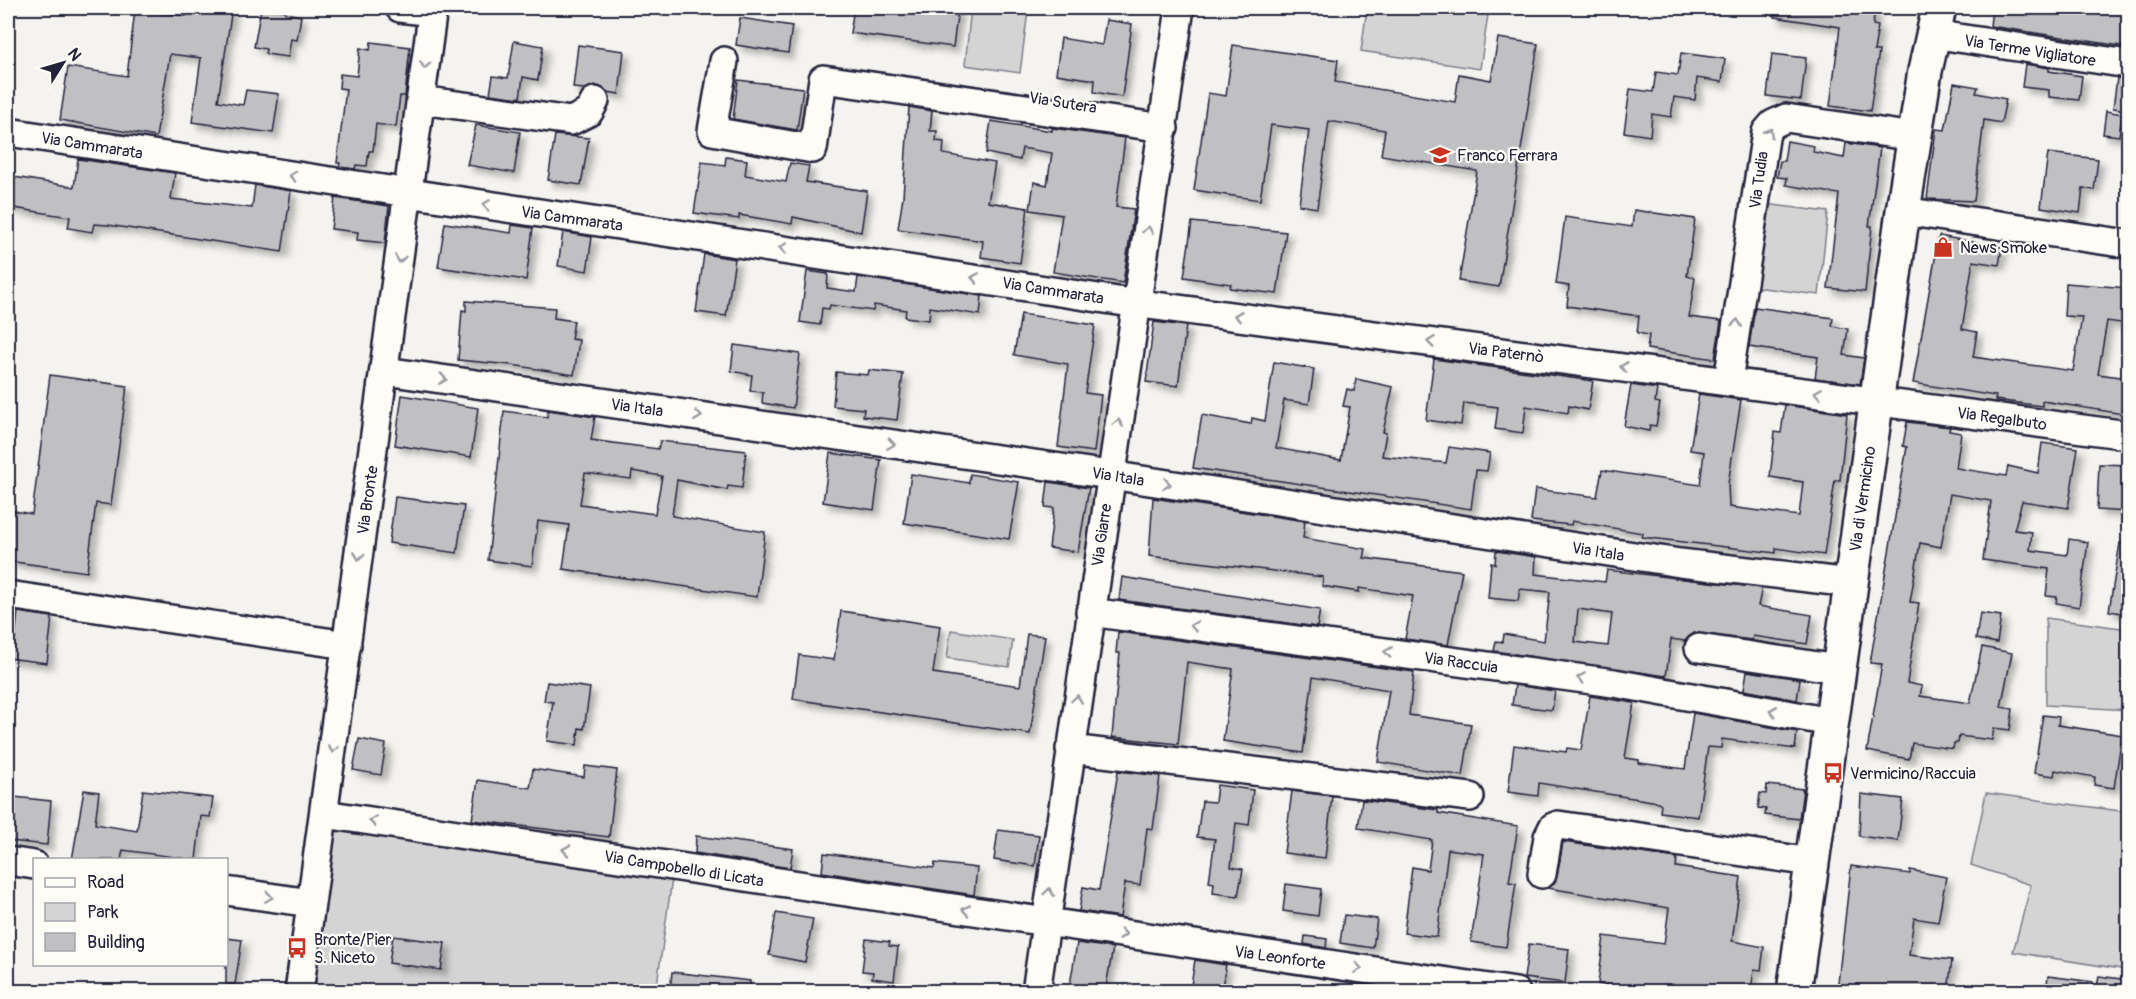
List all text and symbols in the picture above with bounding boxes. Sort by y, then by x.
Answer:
street label: Via Terme Vigliatore [1963,31,2097,71]
north arrow [33,33,93,93]
text: N [63,44,86,65]
one-way arrow [420,61,432,70]
street label: Via Sutera [1028,88,1098,118]
one-way arrow [1762,127,1773,138]
street label: Via Cammarata [39,128,144,164]
school or university icon: Franco Ferrara [1428,143,1452,167]
place label: Franco Ferrara [1457,146,1558,166]
street label: Via Tudia [1745,150,1773,210]
one-way arrow [288,170,298,182]
one-way arrow [481,200,490,212]
street label: Via Cammarata [519,202,624,236]
one-way arrow [1141,226,1154,236]
shop icon: News Smoke [1931,235,1955,259]
place label: News Smoke [1960,238,2047,258]
one-way arrow [778,243,787,255]
one-way arrow [394,254,406,263]
one-way arrow [971,273,980,285]
street label: Via Cammarata [1000,273,1105,309]
one-way arrow [1233,311,1242,323]
one-way arrow [1730,318,1742,327]
one-way arrow [1427,336,1436,348]
street label: Via Paternò [1467,338,1545,368]
one-way arrow [1620,361,1629,374]
one-way arrow [438,372,447,384]
one-way arrow [1813,387,1822,399]
street label: Via Itala [609,394,664,422]
street label: Via Regalbuto [1956,403,2049,435]
one-way arrow [693,409,703,421]
one-way arrow [1111,418,1124,428]
one-way arrow [886,437,896,449]
street label: Via di Vermicino [1846,445,1880,553]
street label: Via Itala [1090,463,1146,491]
street label: Via Bronte [353,464,383,536]
one-way arrow [1162,477,1172,490]
street label: Via Giarre [1088,502,1116,568]
street label: Via Itala [1570,538,1626,566]
one-way arrow [354,551,366,561]
one-way arrow [1190,620,1199,632]
one-way arrow [1383,647,1392,659]
street label: Via Raccuia [1423,648,1499,678]
one-way arrow [1576,673,1585,685]
one-way arrow [1071,694,1083,704]
one-way arrow [1768,705,1778,718]
one-way arrow [327,745,339,754]
bus stop icon: Vermicino/Raccuia [1821,761,1845,785]
place label: Vermicino/Raccuia [1850,764,1976,784]
one-way arrow [368,816,377,828]
one-way arrow [561,845,570,857]
street label: Via Campobello di Licata [603,846,765,891]
legend [33,858,228,966]
text: Road [87,871,124,894]
one-way arrow [1043,887,1055,896]
one-way arrow [264,891,273,903]
text: Park [87,901,119,924]
one-way arrow [962,905,971,917]
one-way arrow [1119,927,1128,939]
place label: Bronte/Pier S. Niceto [314,930,391,968]
text: Building [87,931,145,954]
bus stop icon: Bronte/Pier S. Niceto [285,936,309,960]
street label: Via Leonforte [1233,942,1327,974]
one-way arrow [1353,962,1363,974]

